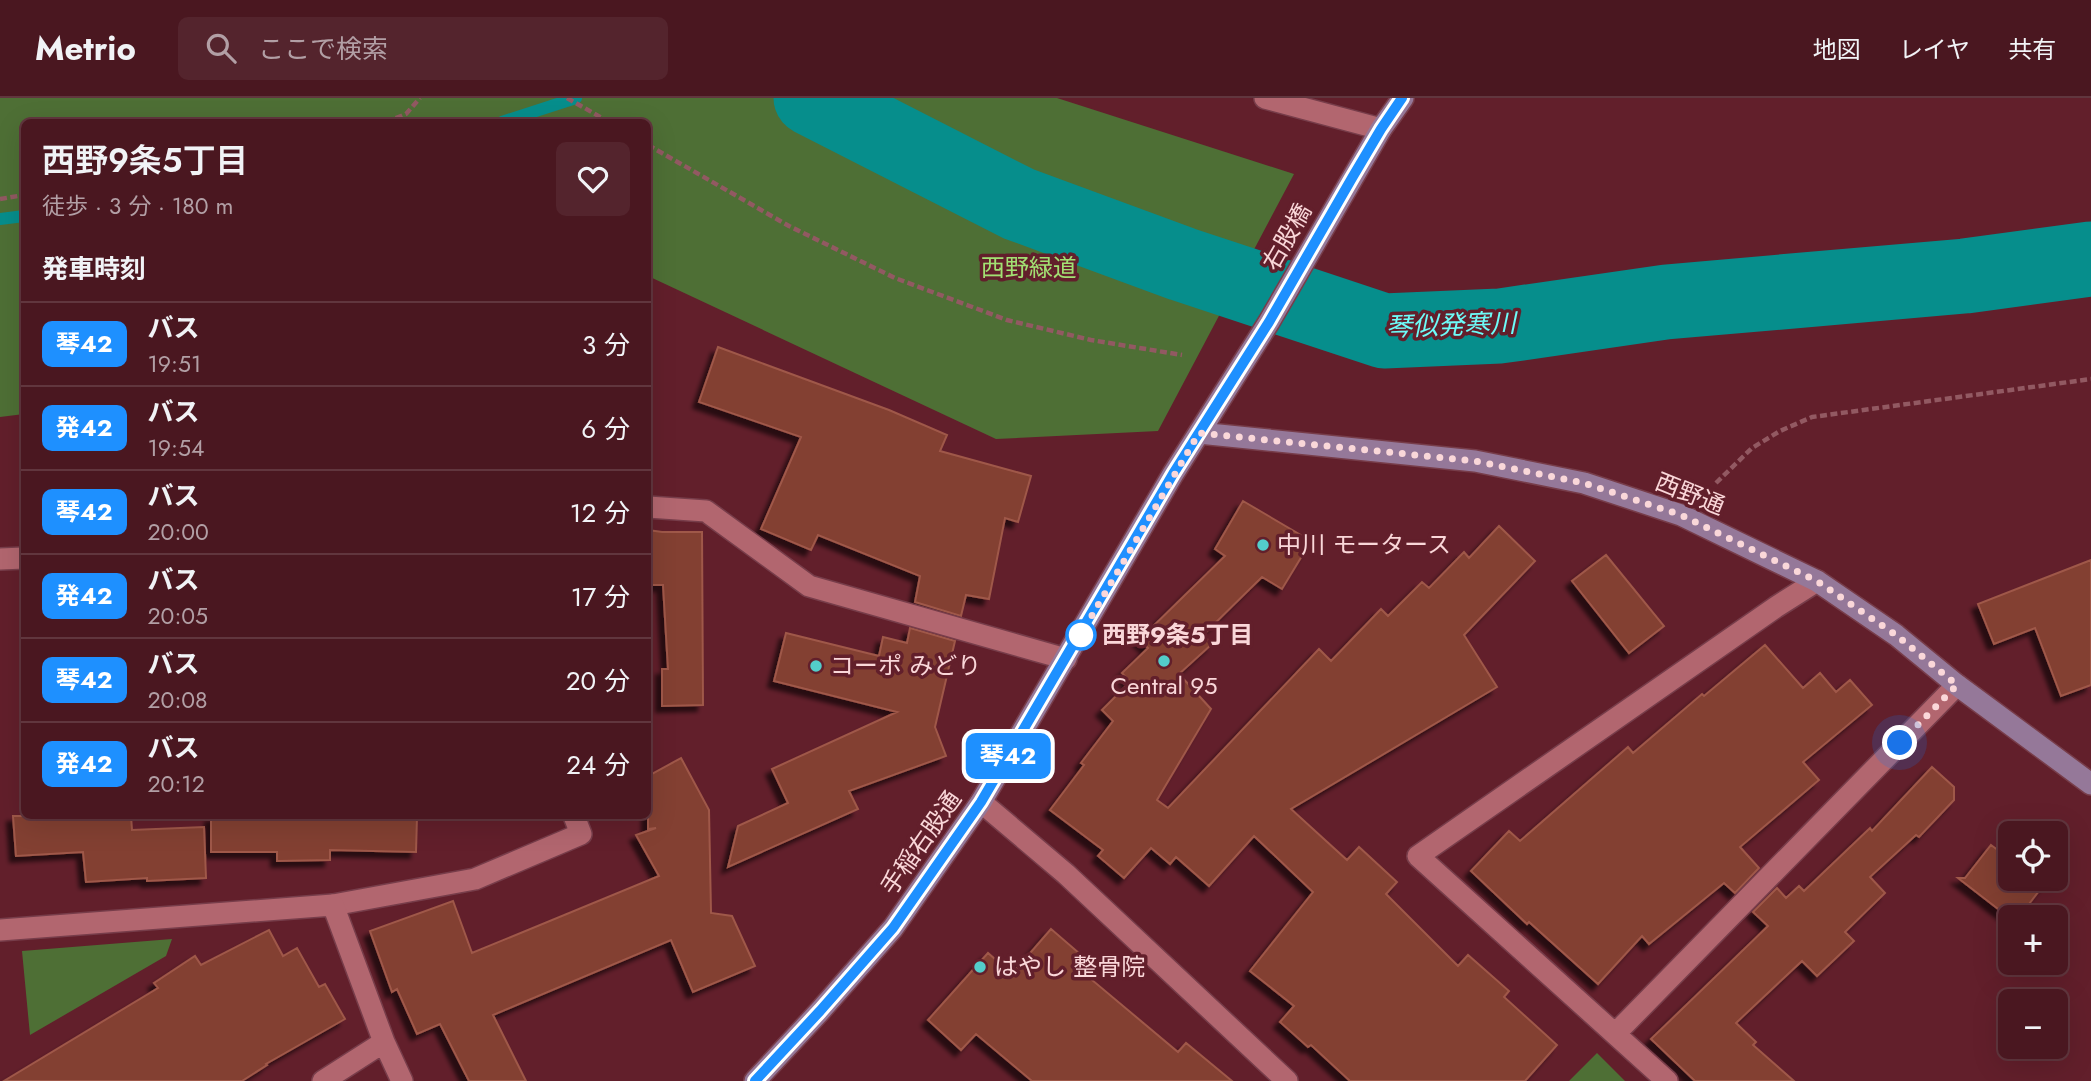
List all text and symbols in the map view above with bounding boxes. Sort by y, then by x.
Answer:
search box [178,17,668,80]
text: Metrio [35,25,136,72]
icon: search [202,29,240,67]
text: ここで検索 [258,30,388,68]
text: 地図 [1813,32,1861,67]
text: レイヤ [1899,32,1970,67]
text: 共有 [2008,32,2056,67]
text: 西野9条5丁目 [42,137,249,184]
button: heart [556,142,630,216]
text: 徒歩 · 3 分 · 180 m [42,189,233,223]
street label: 右股橋 [1253,197,1320,277]
text: 発車時刻 [42,250,146,288]
park label: 西野緑道 [981,250,1077,285]
water label: 琴似発寒川 [1385,304,1520,346]
text: バス [148,309,200,347]
text: 琴42 [56,326,113,361]
text: 3 分 [582,326,630,364]
text: 19:51 [148,347,201,381]
text: バス [148,393,200,431]
text: 発42 [56,410,113,445]
text: 6 分 [581,410,630,448]
text: 19:54 [148,431,204,465]
street label: 西野通 [1650,464,1730,523]
text: バス [148,477,200,515]
text: 琴42 [56,494,113,529]
text: 12 分 [570,494,630,532]
text: 20:00 [148,515,209,549]
place label: 中川 モータース [1277,527,1451,562]
marker: 中川 モータース [1255,537,1271,553]
text: バス [148,561,200,599]
text: 発42 [56,578,113,613]
text: 17 分 [571,578,630,616]
text: 20:05 [148,599,208,633]
place label: 西野9条5丁目 [1102,617,1254,652]
marker: 西野9条5丁目 [1066,620,1096,650]
text: バス [148,645,200,683]
place label: コーポ みどり [830,648,981,683]
marker: Central 95 [1156,653,1172,669]
marker: コーポ みどり [808,658,824,674]
text: 琴42 [56,662,113,697]
text: 20 分 [566,662,630,700]
place label: Central 95 [1110,668,1218,703]
text: 20:08 [148,683,208,717]
your location [1882,725,1917,760]
text: バス [148,729,200,767]
line badge: 琴42 [968,733,1048,779]
text: 琴42 [980,738,1036,773]
text: 発42 [56,746,113,781]
text: 24 分 [566,746,630,784]
text: 20:12 [148,767,205,801]
street label: 手稲右股通 [872,784,969,902]
map controls [1998,821,2068,1059]
button: locate [1998,821,2068,891]
button: + [1998,905,2068,975]
place label: はやし 整骨院 [994,949,1145,984]
marker: はやし 整骨院 [972,959,988,975]
button: − [1998,989,2068,1059]

